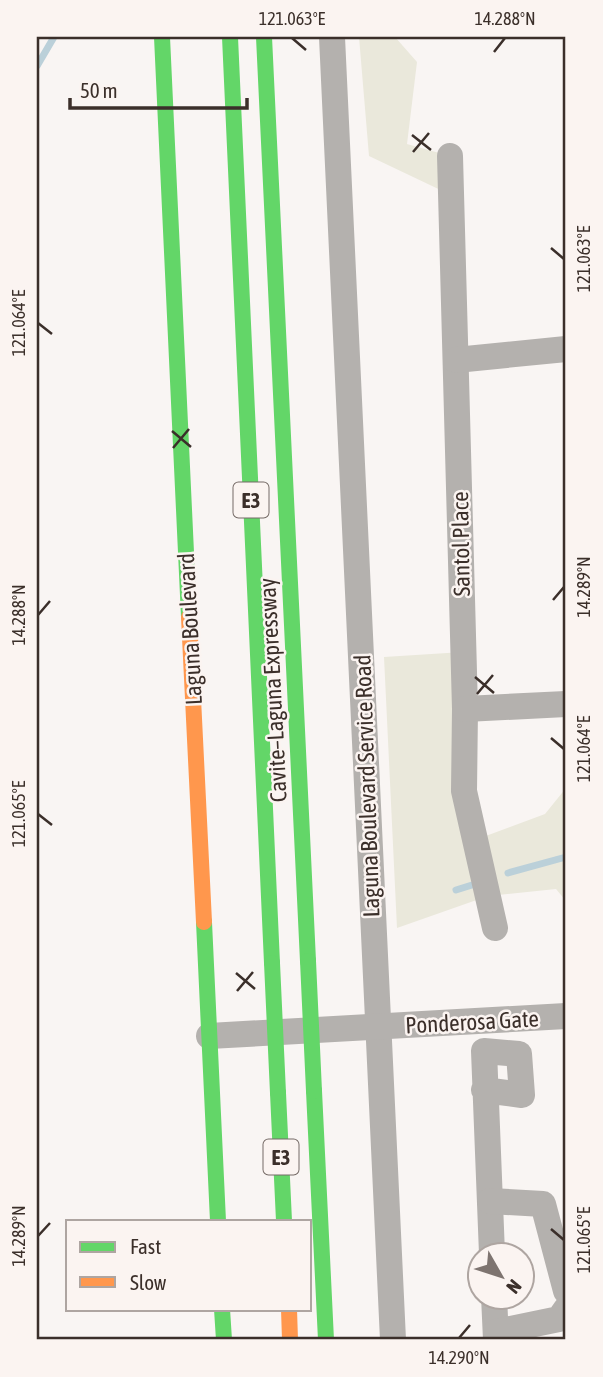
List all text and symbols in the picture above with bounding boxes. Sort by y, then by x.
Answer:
text: 121.063°E [259,8,326,29]
text: 14.288°N [474,8,536,29]
scale bar [70,66,247,110]
text: 50 m [80,78,118,102]
text: 121.063°E [573,225,594,292]
text: 121.064°E [8,289,29,356]
road number: E3 [233,482,268,518]
street label: Santol Place [447,491,475,597]
street label: Laguna Boulevard [173,552,207,706]
text: 14.289°N [573,556,594,618]
street label: Cavite–Laguna Expressway [254,577,292,803]
text: 14.288°N [8,584,29,646]
street label: Laguna Boulevard Service Road [349,654,385,918]
text: 121.064°E [573,715,594,782]
text: 121.065°E [8,780,29,847]
street label: Ponderosa Gate [405,1006,539,1038]
road number: E3 [264,1140,298,1174]
text: 14.289°N [8,1205,29,1267]
text: 121.065°E [573,1206,594,1273]
legend [66,1220,312,1310]
text: Fast [130,1234,161,1258]
north arrow [466,1240,536,1310]
text: Slow [130,1270,167,1294]
text: N [502,1275,526,1298]
text: 14.290°N [428,1347,490,1368]

